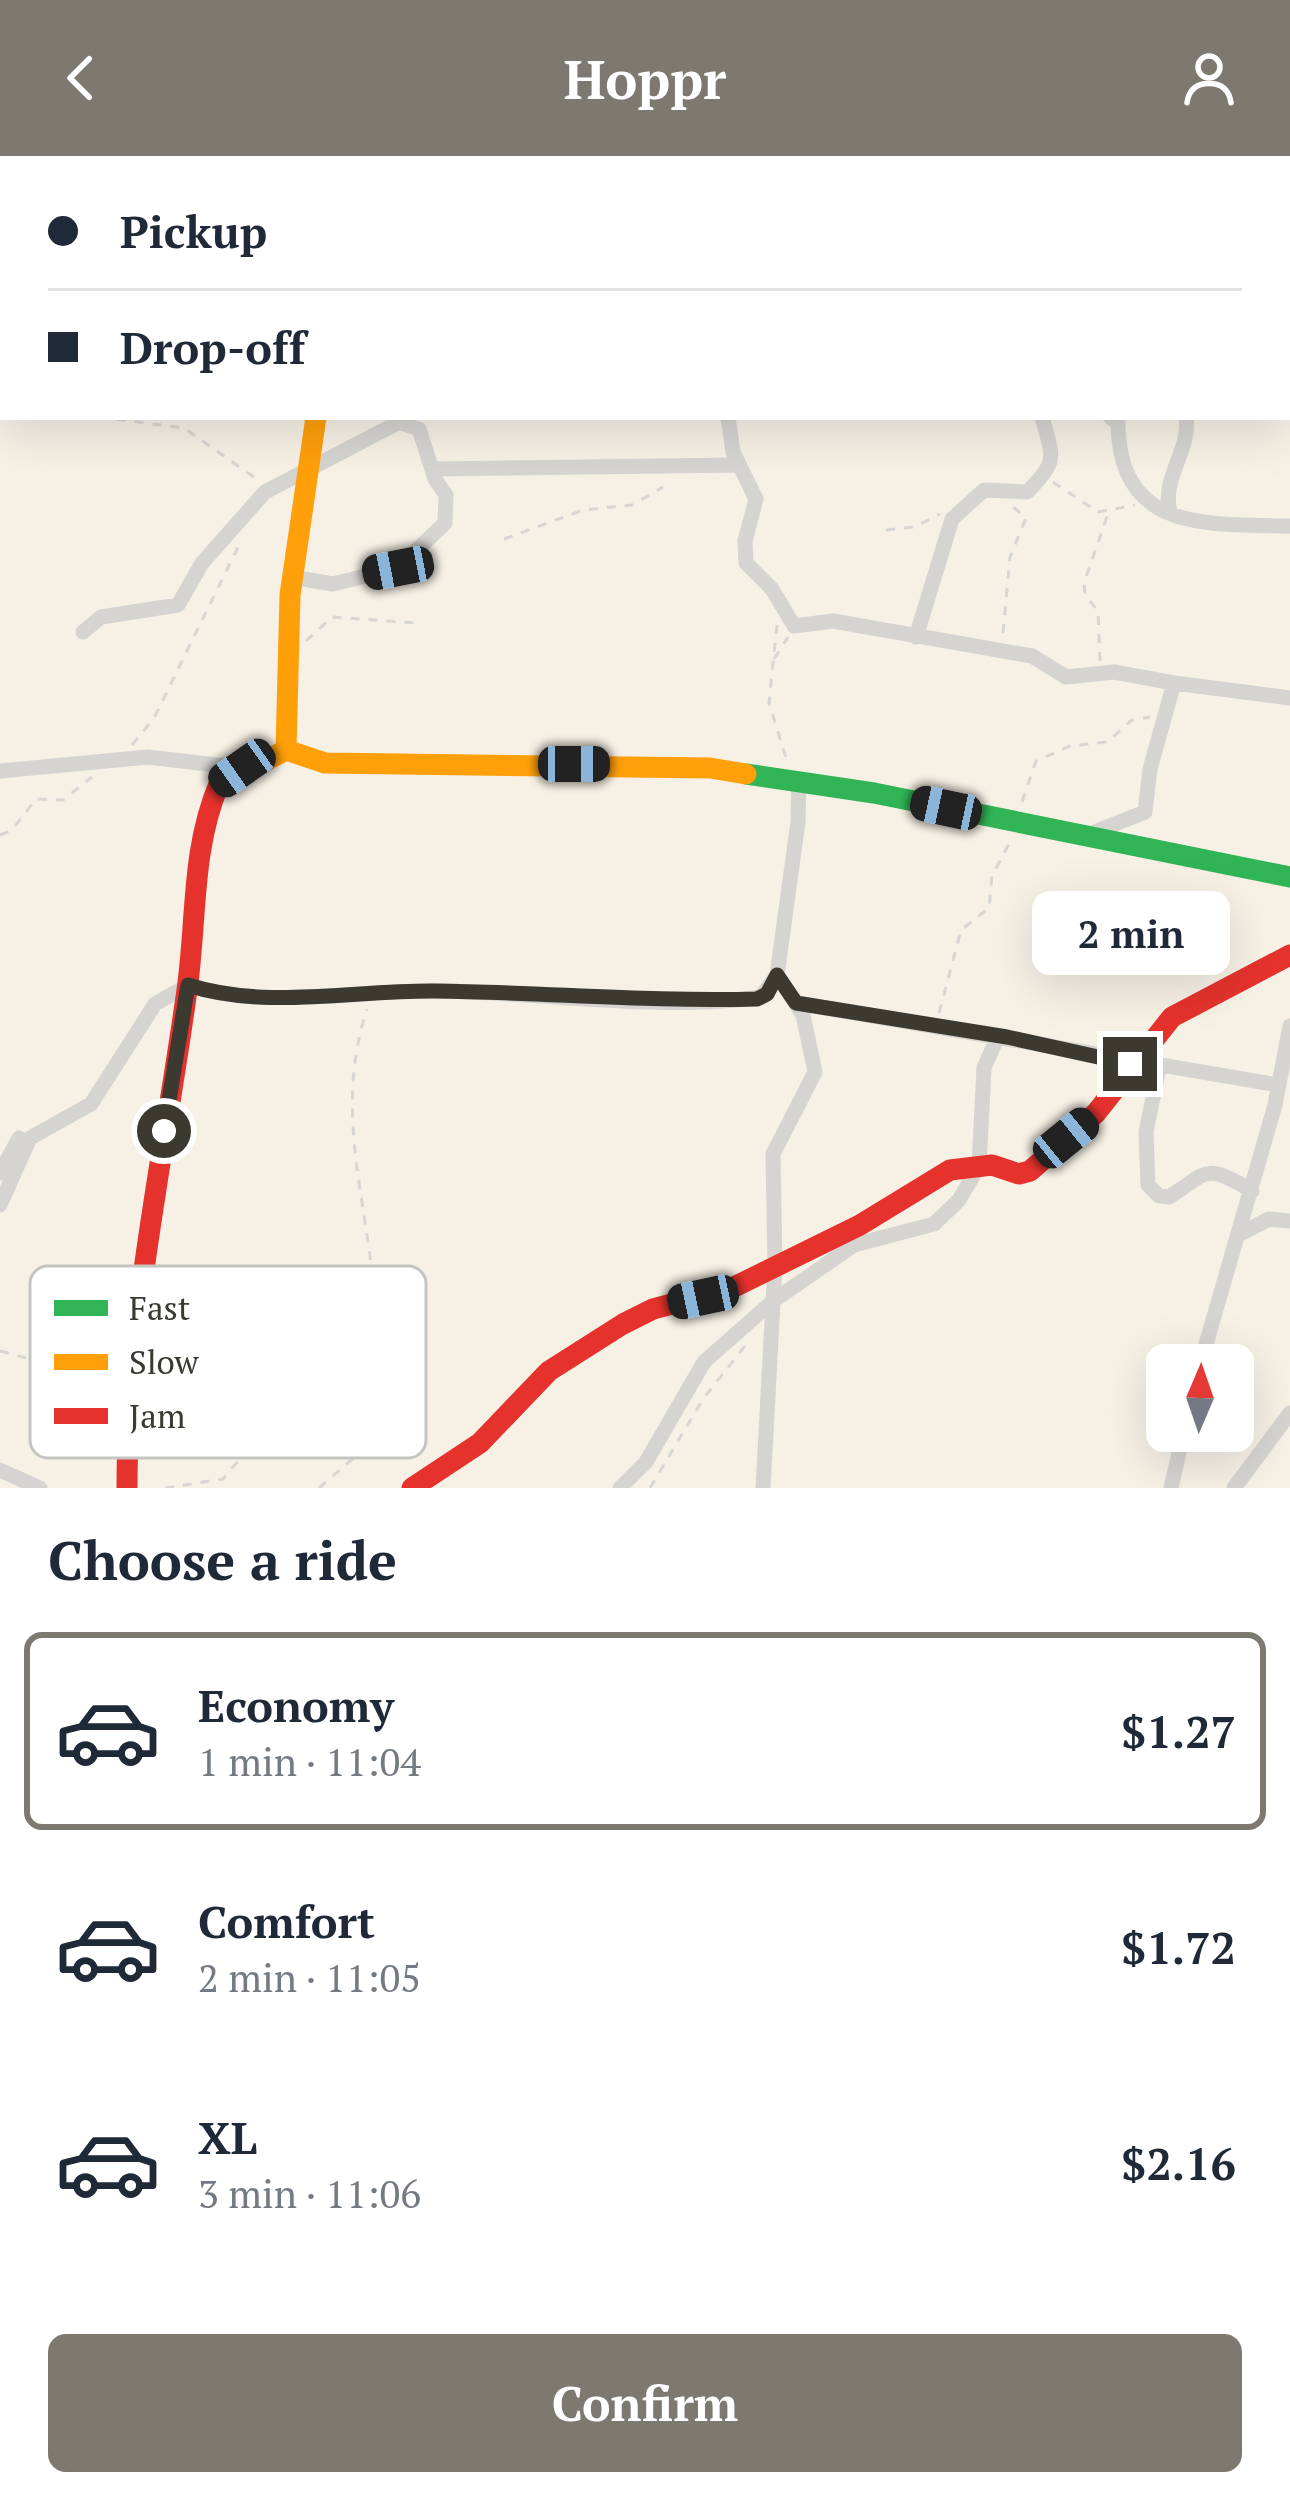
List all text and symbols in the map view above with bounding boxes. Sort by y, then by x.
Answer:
text: Hoppr [564,43,726,114]
icon: back [48,45,114,111]
icon: person [1176,45,1242,111]
text: Pickup [120,201,267,261]
text: Drop-off [120,317,306,377]
car [359,543,437,593]
car [202,733,282,803]
car [538,746,610,782]
car [907,783,985,833]
callout: 2 min [1031,890,1229,974]
text: 2 min [1078,907,1184,959]
route end [1103,1037,1157,1091]
car [1027,1101,1105,1175]
route start [137,1104,191,1158]
legend [30,1266,426,1458]
car [664,1272,742,1322]
text: Fast [129,1286,190,1329]
text: Slow [129,1340,199,1383]
north arrow [1146,1344,1254,1452]
map controls [1146,1344,1254,1452]
text: Jam [129,1394,185,1437]
text: Choose a ride [48,1524,397,1595]
text: Economy [198,1675,394,1735]
icon: car [54,1677,162,1785]
text: $1.27 [1121,1701,1236,1761]
text: 1 min · 11:04 [198,1735,421,1787]
text: Comfort [198,1891,375,1951]
icon: car [54,1893,162,2001]
text: $1.72 [1121,1917,1236,1977]
text: 2 min · 11:05 [198,1951,421,2003]
text: XL [198,2107,257,2167]
icon: car [54,2109,162,2217]
text: $2.16 [1121,2133,1236,2193]
text: 3 min · 11:06 [198,2167,421,2219]
button: Confirm [48,2334,1242,2472]

